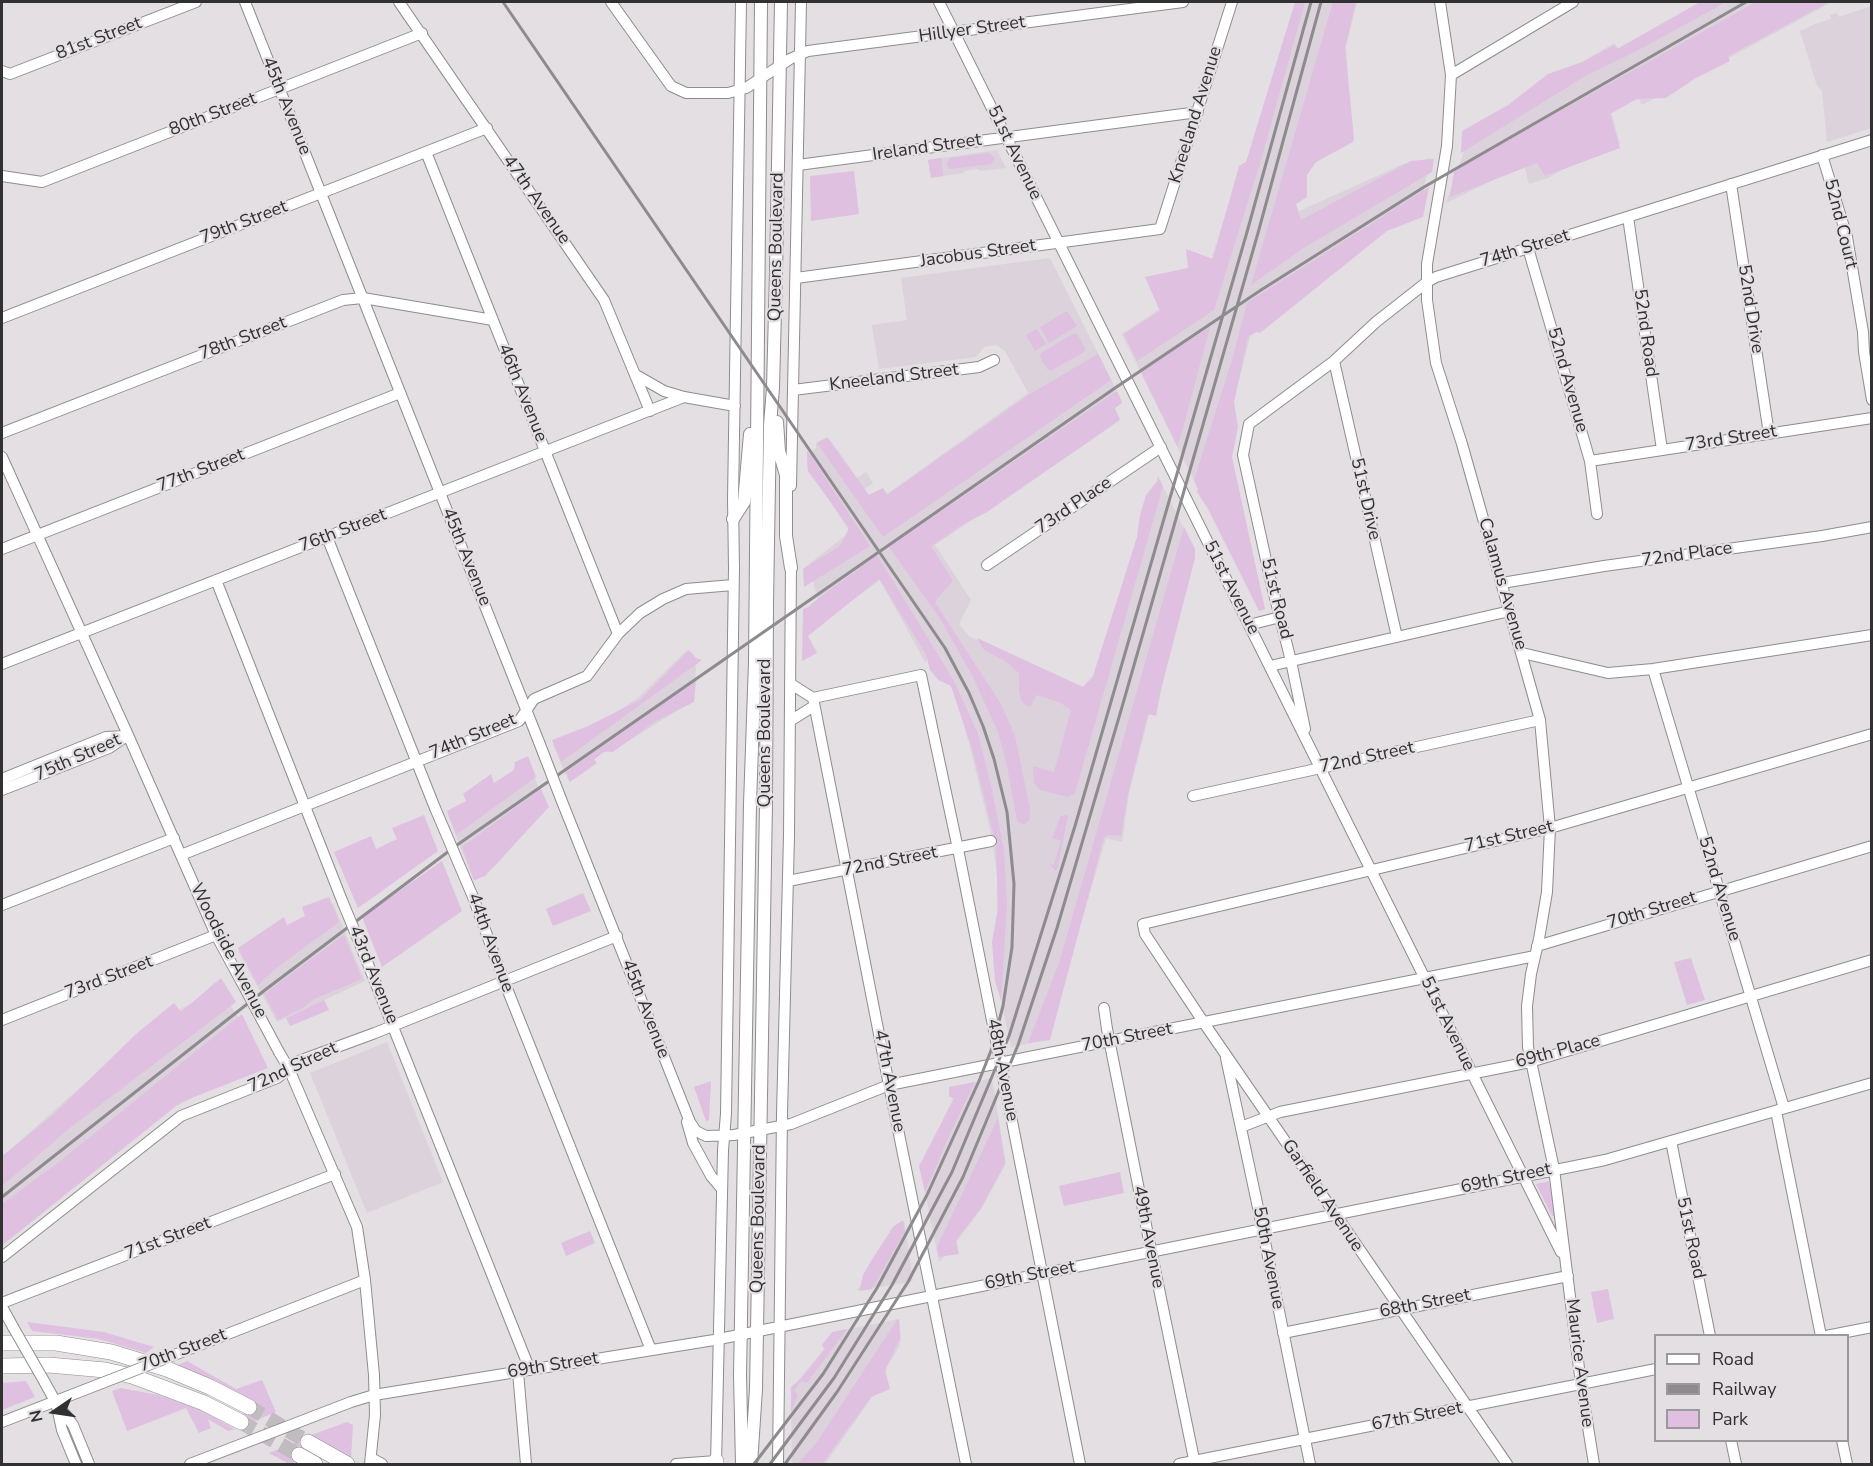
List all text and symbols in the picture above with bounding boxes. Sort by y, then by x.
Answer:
street label: Hillyer Street [917,12,1027,48]
street label: 81st Street [53,13,145,65]
street label: Kneeland Avenue [1165,44,1227,186]
street label: 45th Avenue [257,54,315,158]
street label: 80th Street [166,88,260,142]
street label: 51st Avenue [982,102,1046,204]
street label: Ireland Street [871,130,983,166]
street label: 47th Avenue [497,151,575,249]
street label: Queens Boulevard [765,172,789,322]
street label: 52nd Court [1818,177,1862,271]
street label: 79th Street [197,196,291,250]
street label: 74th Street [1478,225,1572,273]
street label: Jacobus Street [919,235,1037,273]
street label: 52nd Drive [1732,263,1768,355]
street label: 52nd Road [1628,288,1662,378]
street label: 78th Street [196,312,290,366]
street label: 52nd Avenue [1542,325,1592,435]
street label: 46th Avenue [493,341,551,445]
street label: Kneeland Street [828,359,960,397]
street label: 73rd Street [1684,421,1778,457]
street label: 77th Street [154,444,248,498]
street label: 51st Drive [1345,456,1385,542]
street label: 73rd Place [1032,473,1116,539]
street label: 76th Street [296,504,390,558]
street label: 45th Avenue [437,505,495,609]
street label: Calamus Avenue [1473,516,1531,652]
street label: 51st Avenue [1198,537,1264,639]
street label: 72nd Place [1640,538,1734,572]
street label: 51st Road [1255,556,1297,642]
street label: Queens Boulevard [755,659,777,807]
street label: 74th Street [427,709,519,765]
street label: 75th Street [32,729,124,787]
street label: 72nd Street [1318,737,1416,779]
street label: 71st Street [1463,816,1555,858]
street label: 52nd Avenue [1693,834,1745,944]
street label: 72nd Street [841,842,939,882]
street label: Woodside Avenue [185,880,271,1022]
street label: 70th Street [1605,887,1699,935]
street label: 44th Avenue [462,890,518,996]
street label: 43rd Avenue [343,923,403,1027]
street label: 73rd Street [62,951,156,1005]
street label: 45th Avenue [616,957,674,1061]
street label: 51st Avenue [1415,973,1479,1075]
street label: 48th Avenue [981,1017,1023,1123]
street label: 70th Street [1080,1019,1174,1057]
street label: 47th Avenue [868,1028,910,1134]
street label: 69th Place [1513,1030,1603,1074]
street label: 72nd Street [245,1038,341,1098]
street label: Garfield Avenue [1276,1136,1368,1256]
street label: Queens Boulevard [747,1144,771,1294]
street label: 69th Street [1459,1159,1553,1199]
street label: 49th Avenue [1127,1184,1169,1290]
street label: 51st Road [1671,1195,1709,1281]
street label: 50th Avenue [1247,1205,1289,1311]
street label: 71st Street [122,1213,214,1265]
street label: 69th Street [983,1257,1077,1295]
street label: 68th Street [1378,1285,1472,1323]
street label: Maurice Avenue [1560,1298,1598,1428]
street label: 70th Street [136,1324,230,1378]
legend [1654,1334,1849,1442]
text: Road [1712,1347,1754,1371]
street label: 69th Street [506,1348,600,1384]
text: Railway [1712,1377,1777,1401]
north arrow [24,1382,84,1442]
street label: 67th Street [1370,1398,1464,1436]
text: Park [1712,1407,1748,1431]
text: N [24,1408,49,1424]

